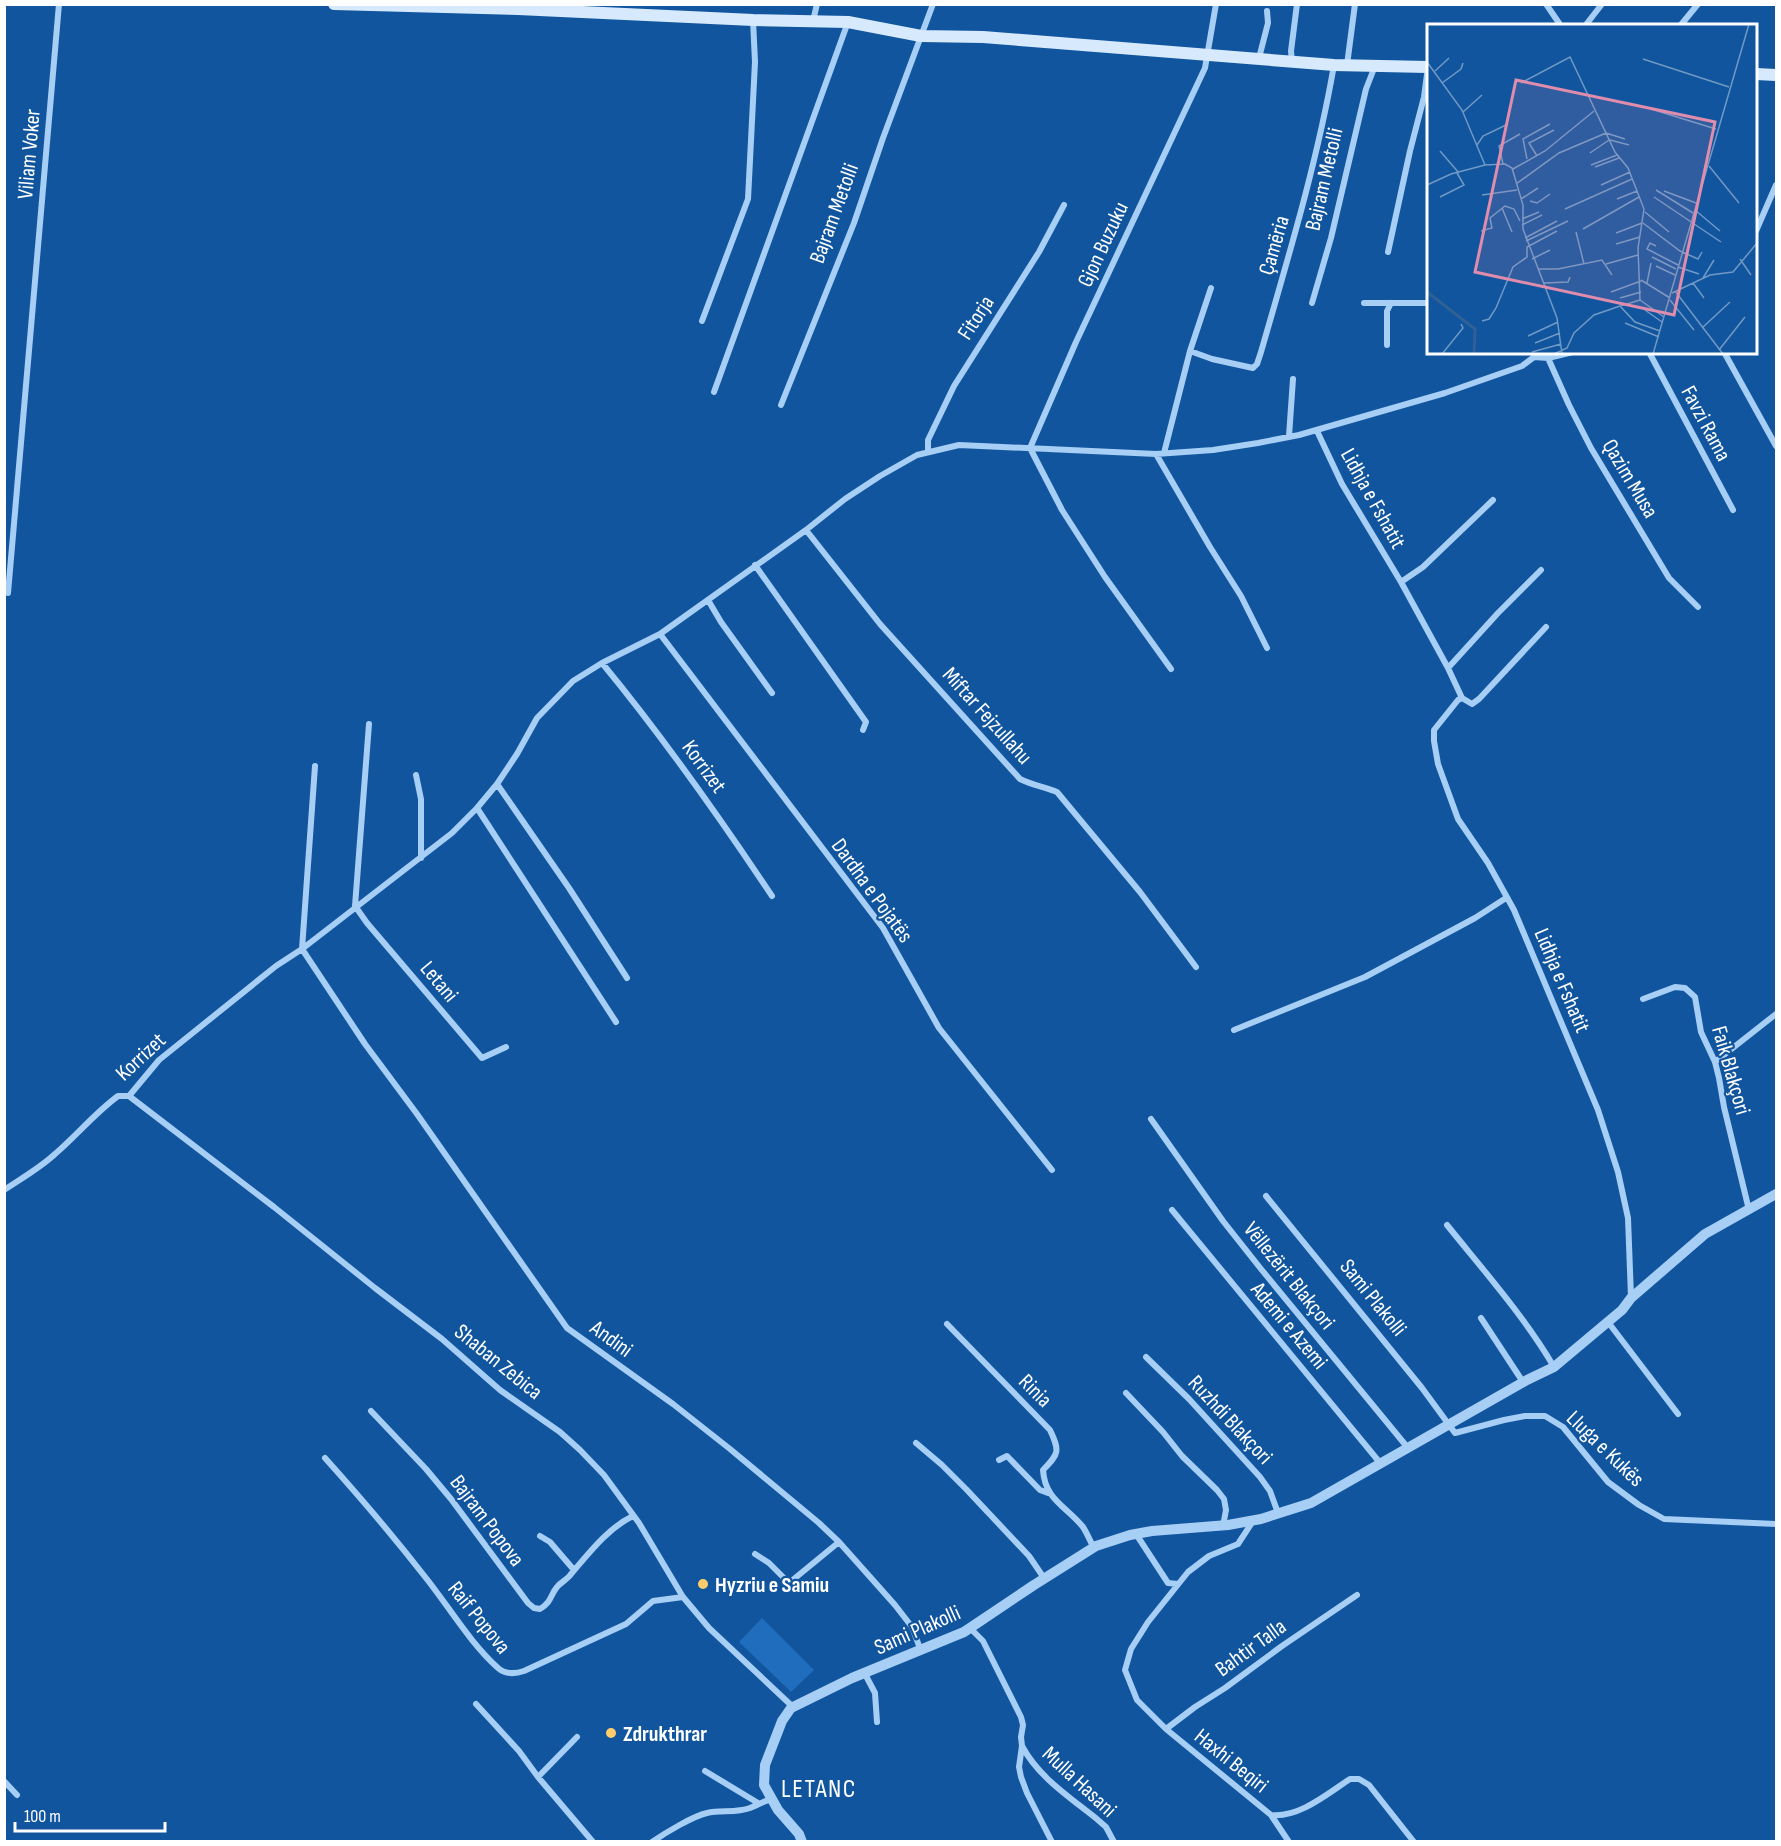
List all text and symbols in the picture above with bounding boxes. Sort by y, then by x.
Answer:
inset map [1427,24,1757,354]
street label: Viliam Voker [12,108,47,200]
street label: Bajram Metolli [1300,125,1349,233]
street label: Bajram Metolli [804,160,865,267]
street label: Gjon Buzuku [1072,198,1135,291]
street label: Çamëria [1253,213,1296,278]
street label: Fitorja [952,291,1000,345]
street label: Favzi Rama [1675,381,1737,466]
street label: Qazim Musa [1596,434,1664,523]
street label: Lidhja e Fshatit [1334,444,1411,554]
street label: Miftar Fejzullahu [936,662,1038,770]
street label: Korrizet [676,735,732,799]
street label: Dardha e Pojatës [825,834,919,948]
street label: Lidhja e Fshatit [1528,924,1596,1037]
street label: Letani [414,956,464,1008]
street label: Faik Blakçori [1705,1023,1756,1118]
street label: Korrizet [110,1027,172,1087]
street label: Vëllezërit Blakçori [1237,1217,1340,1335]
street label: Sami Plakolli [1334,1254,1412,1342]
street label: Ademi e Azemi [1244,1276,1333,1375]
street label: Andini [584,1314,638,1364]
street label: Shaban Zebica [449,1318,548,1406]
street label: Rinia [1013,1369,1057,1413]
street label: Ruzhdi Blakçori [1182,1370,1278,1470]
street label: Lluga e Kukës [1560,1405,1650,1493]
street label: Bajram Popova [444,1470,530,1572]
place label: Hyzriu e Samiu [715,1572,829,1599]
street label: Raif Popova [441,1576,516,1660]
marker: Hyzriu e Samiu [696,1577,710,1591]
street label: Sami Plakolli [870,1599,965,1661]
street label: Bahtir Talla [1210,1613,1292,1683]
place label: Zdrukthrar [623,1721,707,1748]
street label: Haxhi Beqiri [1189,1723,1273,1799]
marker: Zdrukthrar [604,1726,618,1740]
street label: Mulla Hasani [1036,1741,1122,1823]
district label: LETANC [781,1774,857,1805]
scale bar [15,1795,165,1833]
text: 100 m [24,1806,61,1827]

